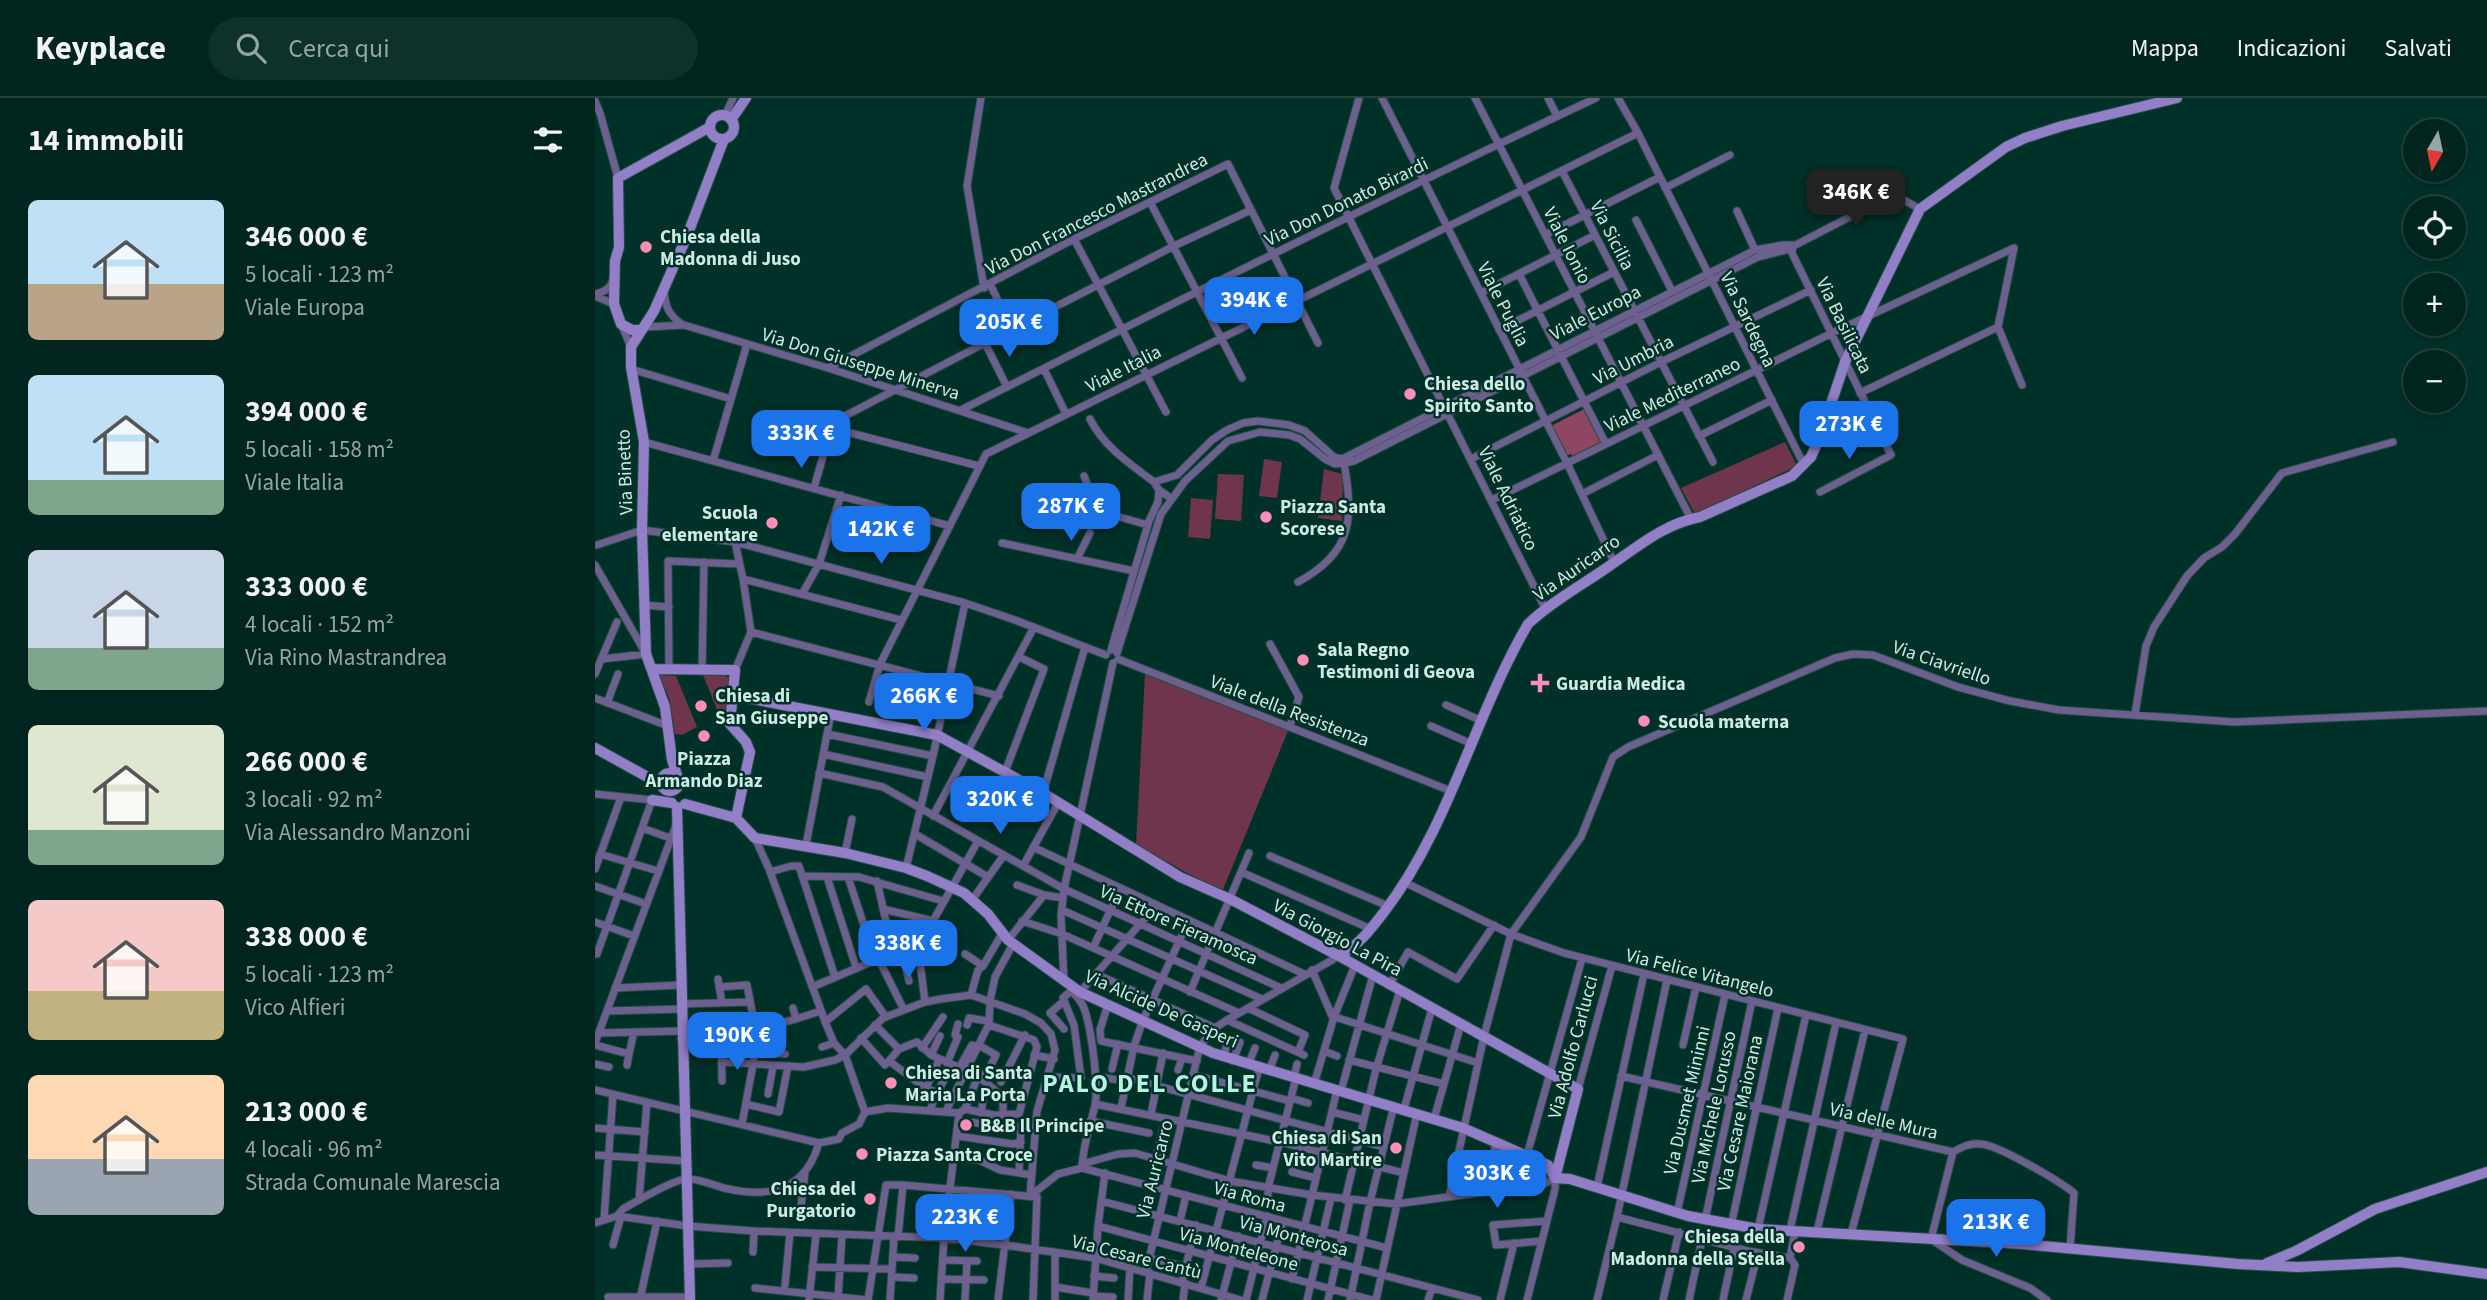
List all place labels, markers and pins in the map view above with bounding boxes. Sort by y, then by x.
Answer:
pin: 346K € [1799,170,1913,229]
place label: Chiesa della Madonna di Juso [660,224,801,273]
marker: Chiesa della Madonna di Juso [638,239,654,255]
pin: 394K € [1197,278,1311,337]
pin: 205K € [952,300,1066,359]
place label: Chiesa dello Spirito Santo [1424,371,1534,420]
marker: Chiesa dello Spirito Santo [1402,386,1418,402]
pin: 273K € [1792,402,1906,461]
pin: 333K € [744,410,858,470]
pin: 287K € [1014,484,1128,543]
place label: Piazza Santa Scorese [1280,494,1386,543]
place label: Scuola elementare [662,500,758,549]
pin: 142K € [824,506,938,566]
marker: Piazza Santa Scorese [1258,509,1274,525]
marker: Scuola elementare [764,515,780,531]
place label: Sala Regno Testimoni di Geova [1317,637,1475,686]
marker: Sala Regno Testimoni di Geova [1295,652,1311,668]
place label: Guardia Medica [1556,671,1685,698]
marker: Guardia Medica [1530,673,1550,693]
pin: 266K € [867,674,981,733]
place label: Chiesa di San Giuseppe [715,683,828,732]
marker: Chiesa di San Giuseppe [693,698,709,714]
place label: Scuola materna [1658,709,1789,736]
marker: Scuola materna [1636,713,1652,729]
marker: Piazza Armando Diaz [696,728,712,744]
place label: Piazza Armando Diaz [645,746,763,795]
pin: 320K € [943,776,1057,836]
pin: 338K € [851,920,965,980]
pin: 190K € [680,1012,794,1072]
place label: Chiesa di Santa Maria La Porta [905,1060,1033,1109]
marker: Chiesa di Santa Maria La Porta [883,1075,899,1091]
place label: B&B Il Principe [980,1113,1104,1140]
marker: B&B Il Principe [958,1117,974,1133]
place label: Chiesa di San Vito Martire [1271,1125,1382,1174]
marker: Chiesa di San Vito Martire [1388,1140,1404,1156]
place label: Piazza Santa Croce [876,1142,1033,1169]
marker: Piazza Santa Croce [854,1146,870,1162]
pin: 303K € [1440,1150,1554,1210]
place label: Chiesa del Purgatorio [766,1176,857,1225]
marker: Chiesa del Purgatorio [862,1191,878,1207]
pin: 223K € [908,1194,1022,1254]
pin: 213K € [1939,1200,2053,1259]
place label: Chiesa della Madonna della Stella [1610,1224,1785,1273]
marker: Chiesa della Madonna della Stella [1791,1239,1807,1255]

